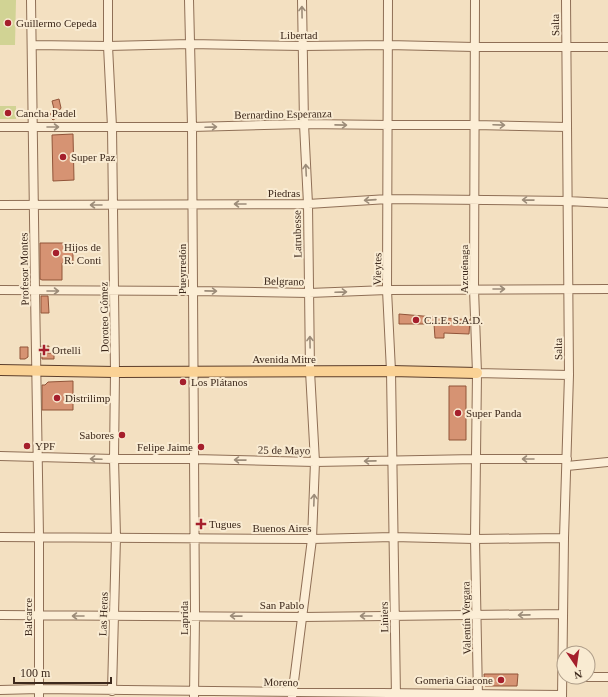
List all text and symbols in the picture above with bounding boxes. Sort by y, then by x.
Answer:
one-way arrow [299,6,306,19]
street label: Salta [549,14,561,36]
place label: Guillermo Cepeda [16,17,97,29]
marker: Guillermo Cepeda [3,18,13,28]
street label: Libertad [280,29,318,41]
place label: Cancha Padel [16,107,76,119]
street label: Bernardino Esperanza [234,107,332,121]
marker: Cancha Padel [3,108,13,118]
one-way arrow [334,121,347,128]
one-way arrow [492,122,505,129]
one-way arrow [46,123,59,131]
one-way arrow [204,123,217,130]
place label: Super Paz [71,151,115,163]
marker: Super Paz [58,152,68,162]
one-way arrow [302,164,310,177]
street label: Piedras [268,187,300,199]
one-way arrow [522,196,535,204]
one-way arrow [364,197,377,204]
one-way arrow [234,200,247,208]
one-way arrow [90,201,103,209]
street label: Latrubesse [291,210,303,258]
street label: Profesor Montes [17,232,31,306]
place label: Hijos de R. Conti [64,241,101,266]
street label: Pueyrredón [176,243,188,294]
street label: Azcuénaga [458,244,470,293]
marker: Hijos de R. Conti [51,248,61,258]
street label: Vieytes [371,252,383,286]
street label: Belgrano [264,275,305,287]
street label: Doroteo Gómez [97,282,111,352]
one-way arrow [492,285,505,293]
one-way arrow [46,287,59,295]
one-way arrow [204,287,217,295]
one-way arrow [334,288,347,295]
place label: C.I.E. S.A.D. [424,314,483,326]
marker: C.I.E. S.A.D. [411,315,421,325]
one-way arrow [306,336,314,349]
street label: Salta [552,338,564,360]
place label: Ortelli [52,344,81,356]
marker: Ortelli [39,345,49,355]
street label: Avenida Mitre [252,353,316,365]
place label: Los Plátanos [191,376,248,388]
marker: Los Plátanos [178,377,188,387]
place label: Distrilimp [65,392,111,404]
marker: Distrilimp [52,393,62,403]
place label: Super Panda [466,407,521,419]
marker: Super Panda [453,408,463,418]
place label: Sabores [79,429,114,441]
marker: Sabores [117,430,127,440]
place label: YPF [35,440,55,452]
marker: YPF [22,441,32,451]
place label: Felipe Jaime [137,441,193,453]
marker: Felipe Jaime [196,442,206,452]
street label: 25 de Mayo [258,444,311,456]
one-way arrow [90,455,103,463]
one-way arrow [522,455,535,463]
one-way arrow [234,456,247,464]
one-way arrow [364,457,377,465]
one-way arrow [310,494,317,507]
place label: Tugues [209,518,241,530]
marker: Tugues [196,519,206,529]
street label: Buenos Aires [253,522,311,534]
street label: Valentín Vergara [459,581,473,655]
street label: Las Heras [96,592,110,636]
street label: Balcarce [22,598,34,636]
street label: San Pablo [260,599,305,611]
street label: Laprida [178,601,190,635]
street label: Liniers [378,601,390,633]
one-way arrow [518,611,531,619]
one-way arrow [72,612,85,620]
one-way arrow [230,612,243,620]
one-way arrow [360,612,373,620]
north arrow [556,645,596,685]
scale bar [14,659,111,685]
text: 100 m [20,666,51,680]
text: N [573,668,583,681]
place label: Gomerìa Giacone [415,674,493,686]
marker: Gomerìa Giacone [496,675,506,685]
street label: Moreno [263,676,299,688]

